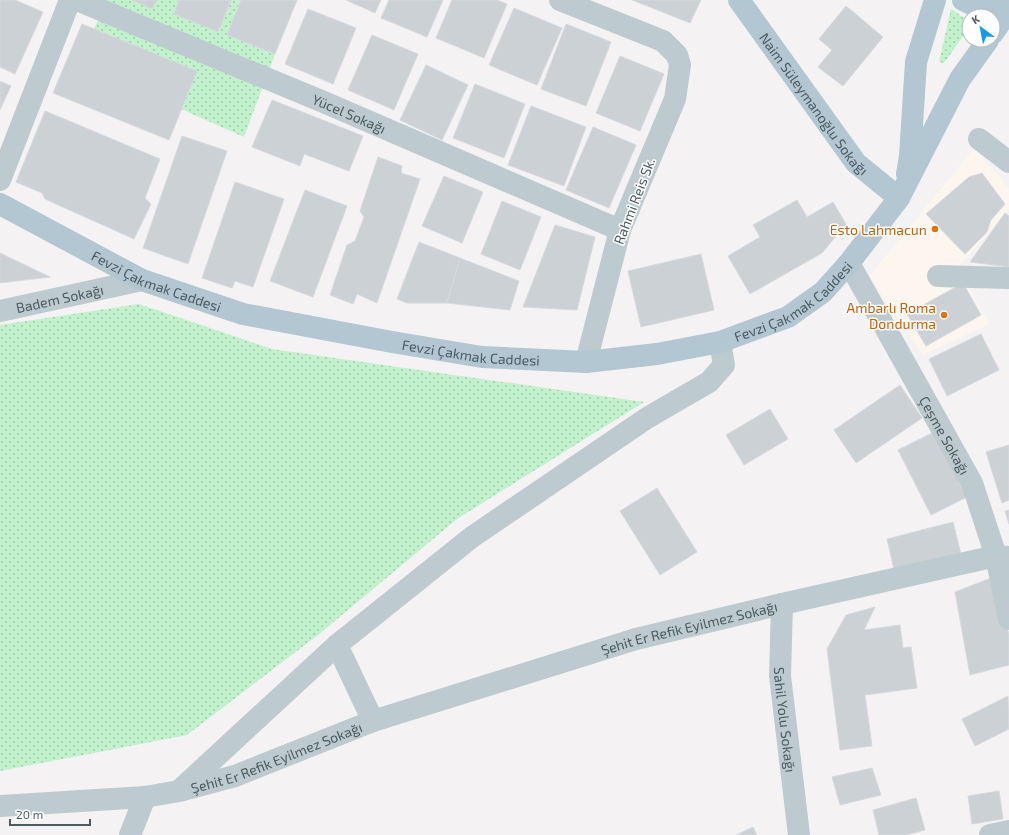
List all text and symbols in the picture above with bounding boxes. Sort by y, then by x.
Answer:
north arrow [961,8,1001,48]
text: K [969,12,982,26]
street label: Naim Süleymanoğlu Sokağı [756,29,872,178]
street label: Yücel Sokağı [310,90,389,136]
street label: Rahmi Reis Sk. [610,155,658,247]
place label: Esto Lahmacun [830,221,927,238]
marker: Esto Lahmacun [930,224,940,234]
street label: Fevzi Çakmak Caddesi [89,246,224,315]
street label: Fevzi Çakmak Caddesi [732,257,855,345]
street label: Badem Sokağı [14,280,105,316]
place label: Ambarlı Roma Dondurma [846,299,936,332]
marker: Ambarlı Roma Dondurma [939,310,949,320]
street label: Fevzi Çakmak Caddesi [401,335,540,368]
street label: Çeşme Sokağı [915,393,974,477]
street label: Şehit Er Refik Eyilmez Sokağı [599,597,779,659]
street label: Sahil Yolu Sokağı [771,667,800,773]
street label: Şehit Er Refik Eyilmez Sokağı [189,718,364,797]
scale bar [10,801,90,827]
text: 20 m [16,807,43,821]

